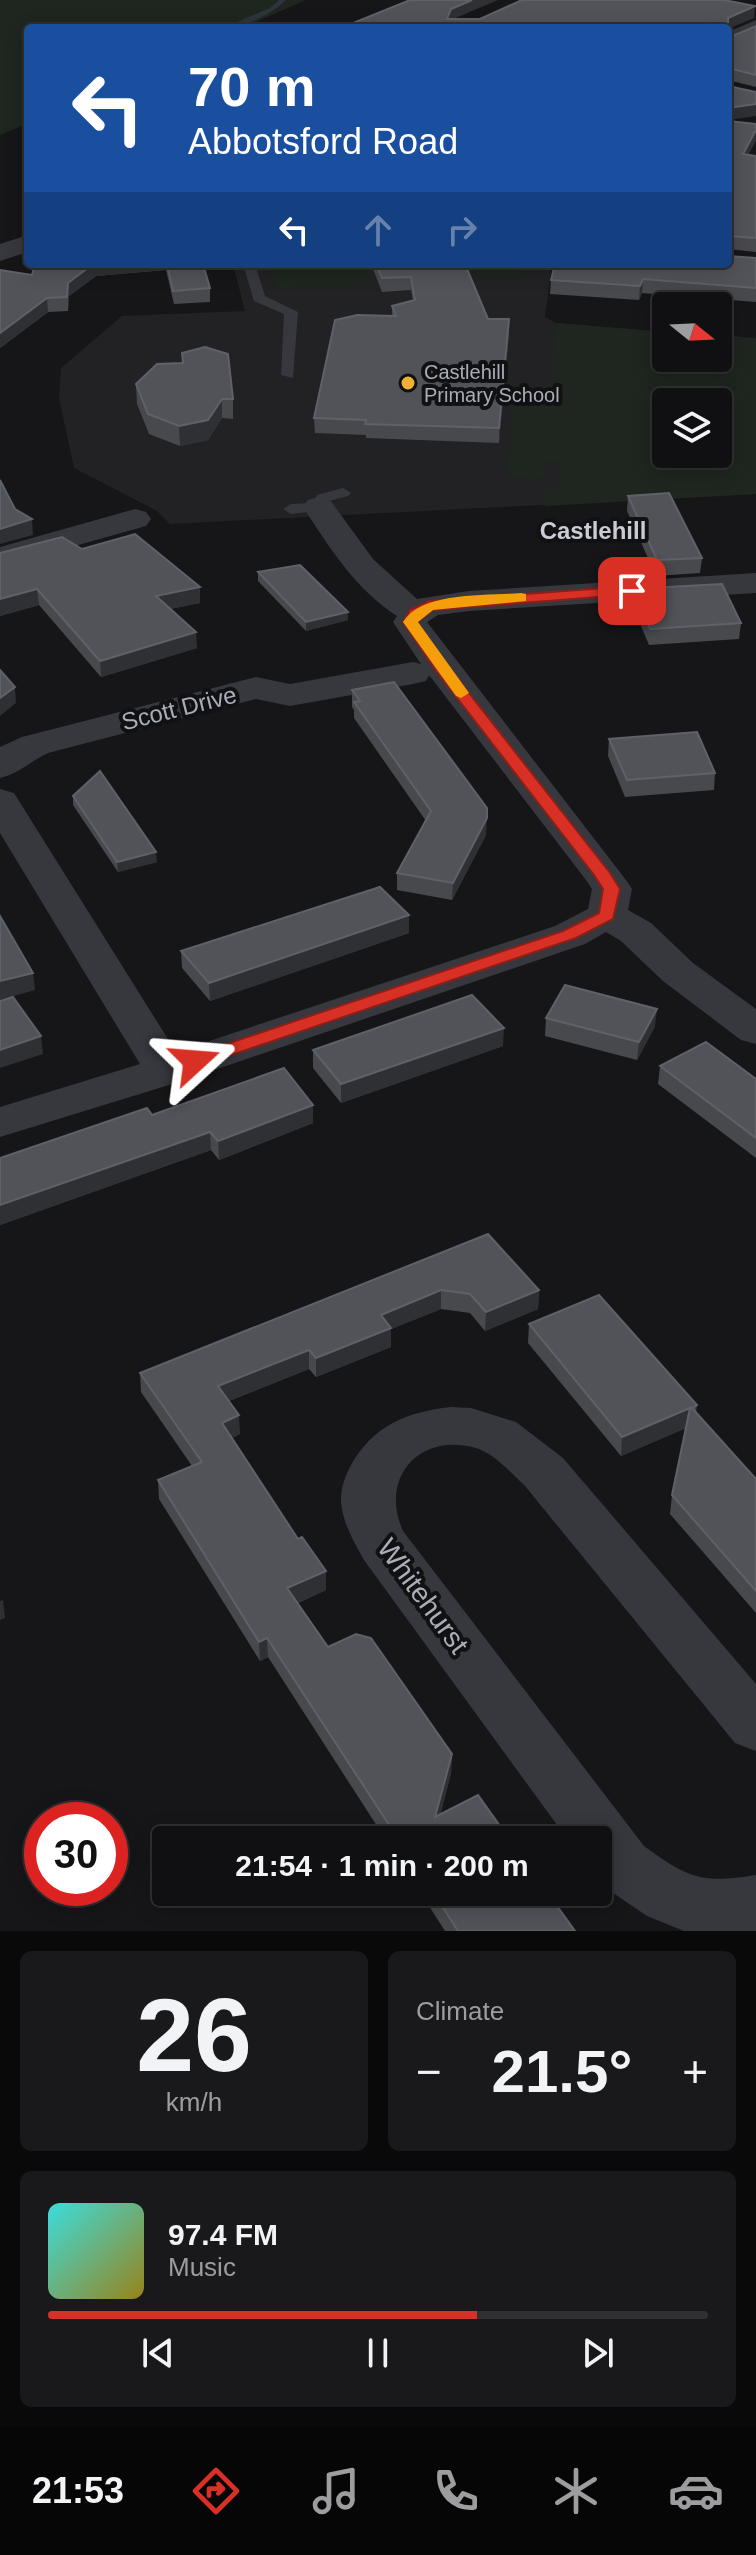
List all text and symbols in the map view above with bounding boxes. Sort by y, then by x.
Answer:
text: 70 m [188,55,316,118]
icon: left [56,56,160,160]
text: Abbotsford Road [188,121,458,162]
icon: left [272,208,316,252]
icon: ahead [356,208,400,252]
icon: right [440,208,484,252]
north arrow [652,292,732,372]
map controls [652,292,732,468]
place label: Castlehill Primary School [424,361,560,406]
marker: Castlehill Primary School [399,374,417,392]
button: layers [652,388,732,468]
district label: Castlehill [540,517,646,544]
pin [598,557,666,625]
icon: arrive [610,569,654,613]
street label: Scott Drive [119,681,239,735]
position arrow [153,1019,237,1103]
street label: Whitehurst [371,1533,475,1659]
speed limit sign: 30 [24,1802,128,1906]
text: 21:54 · 1 min · 200 m [235,1849,529,1882]
text: 26 [136,1977,252,2093]
text: Climate [416,1996,504,2026]
text: 21.5° [492,2038,632,2105]
text: − [416,2047,442,2096]
text: + [682,2047,708,2096]
text: km/h [166,2087,222,2117]
text: 97.4 FM [168,2218,278,2251]
text: Music [168,2252,236,2282]
icon: previous [136,2331,180,2375]
icon: pause [356,2331,400,2375]
icon: next [576,2331,620,2375]
icon: directions [188,2463,244,2519]
icon: music [308,2463,364,2519]
icon: phone [428,2463,484,2519]
icon: climate [548,2463,604,2519]
icon: car [668,2463,724,2519]
text: 21:53 [32,2470,124,2511]

